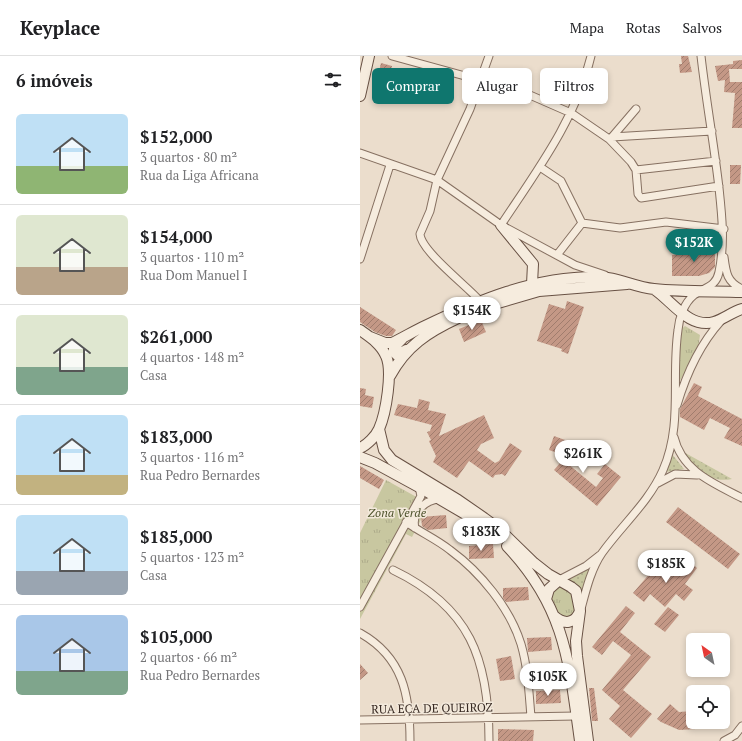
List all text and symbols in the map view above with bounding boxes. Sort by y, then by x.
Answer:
text: Keyplace [20,15,100,40]
text: Mapa [570,18,604,37]
text: Rotas [626,18,661,37]
text: Salvos [683,18,722,37]
chip: Comprar [372,68,454,104]
chip: Alugar [462,68,532,104]
chip: Filtros [540,68,608,104]
text: 6 imóveis [16,69,93,92]
icon: filters [322,69,344,91]
text: $152,000 [140,125,212,148]
icon: home [48,130,96,178]
text: 3 quartos · 80 m² [140,148,237,166]
text: Rua da Liga Africana [140,166,259,184]
text: $154,000 [140,225,212,248]
pin: $152K [666,229,722,263]
icon: home [48,231,96,279]
text: $152K [675,233,713,251]
text: 3 quartos · 110 m² [140,248,244,266]
text: Rua Dom Manuel I [140,266,247,284]
pin: $154K [444,297,500,331]
text: $154K [453,301,491,319]
text: $261,000 [140,325,212,348]
icon: home [48,331,96,379]
text: 4 quartos · 148 m² [140,348,244,366]
text: Casa [140,366,167,384]
text: $183,000 [140,425,212,448]
icon: home [48,431,96,479]
pin: $261K [555,440,611,474]
text: $261K [564,444,602,462]
text: 3 quartos · 116 m² [140,448,244,466]
text: Rua Pedro Bernardes [140,466,260,484]
park label: Zona Verde [368,505,427,520]
pin: $183K [453,518,509,552]
text: $183K [462,522,500,540]
text: $185,000 [140,525,212,548]
icon: home [48,531,96,579]
text: 5 quartos · 123 m² [140,548,244,566]
pin: $185K [638,550,694,584]
text: $185K [647,554,685,572]
text: Casa [140,566,167,584]
text: $105,000 [140,625,212,648]
icon: home [48,631,96,679]
north arrow [686,633,730,677]
map controls [686,633,730,729]
text: 2 quartos · 66 m² [140,648,237,666]
pin: $105K [520,663,576,697]
text: Rua Pedro Bernardes [140,666,260,684]
text: $105K [529,667,567,685]
button: locate [686,685,730,729]
street label: RUA EÇA DE QUEIROZ [371,699,493,717]

